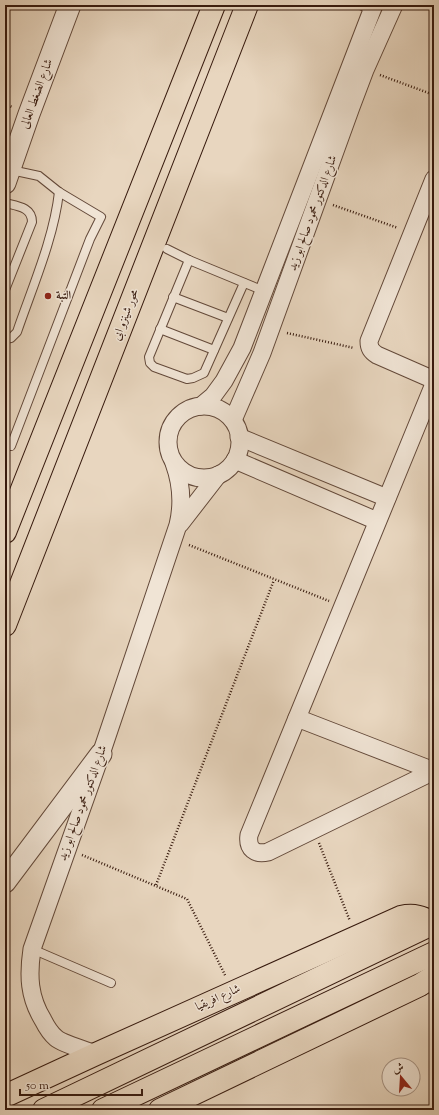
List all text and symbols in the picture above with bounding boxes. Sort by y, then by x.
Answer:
street label: شارع الضغط العالى [16,56,59,132]
street label: شارع الدكتور محمود صالح ابو زيد [284,153,343,274]
street label: محور شينزو ابى [108,286,144,343]
place label: التبة [56,287,72,305]
marker: التبة [43,291,53,301]
street label: شارع الدكتور محمود صالح ابو زيد [54,743,113,864]
street label: شارع افريقيا [193,980,244,1017]
north arrow [381,1057,421,1097]
text: ش [391,1059,406,1078]
scale bar [20,1071,142,1097]
text: 50 m [25,1077,49,1095]

